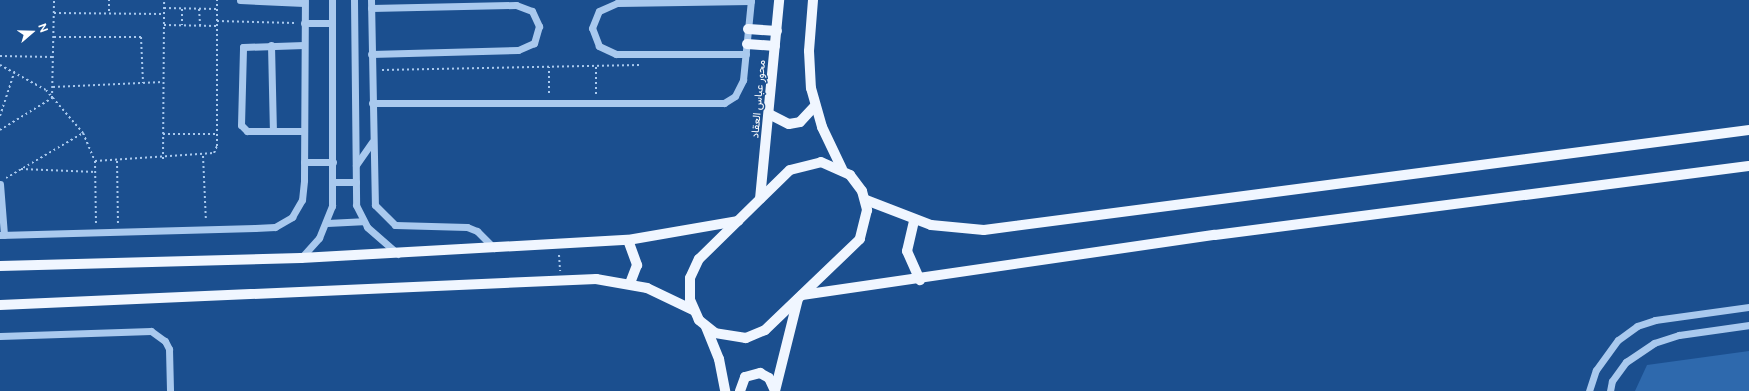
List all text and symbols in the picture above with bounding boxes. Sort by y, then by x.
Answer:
north arrow [12,12,52,52]
text: N [36,22,50,34]
street label: محور عباس العقاد [748,59,768,139]

